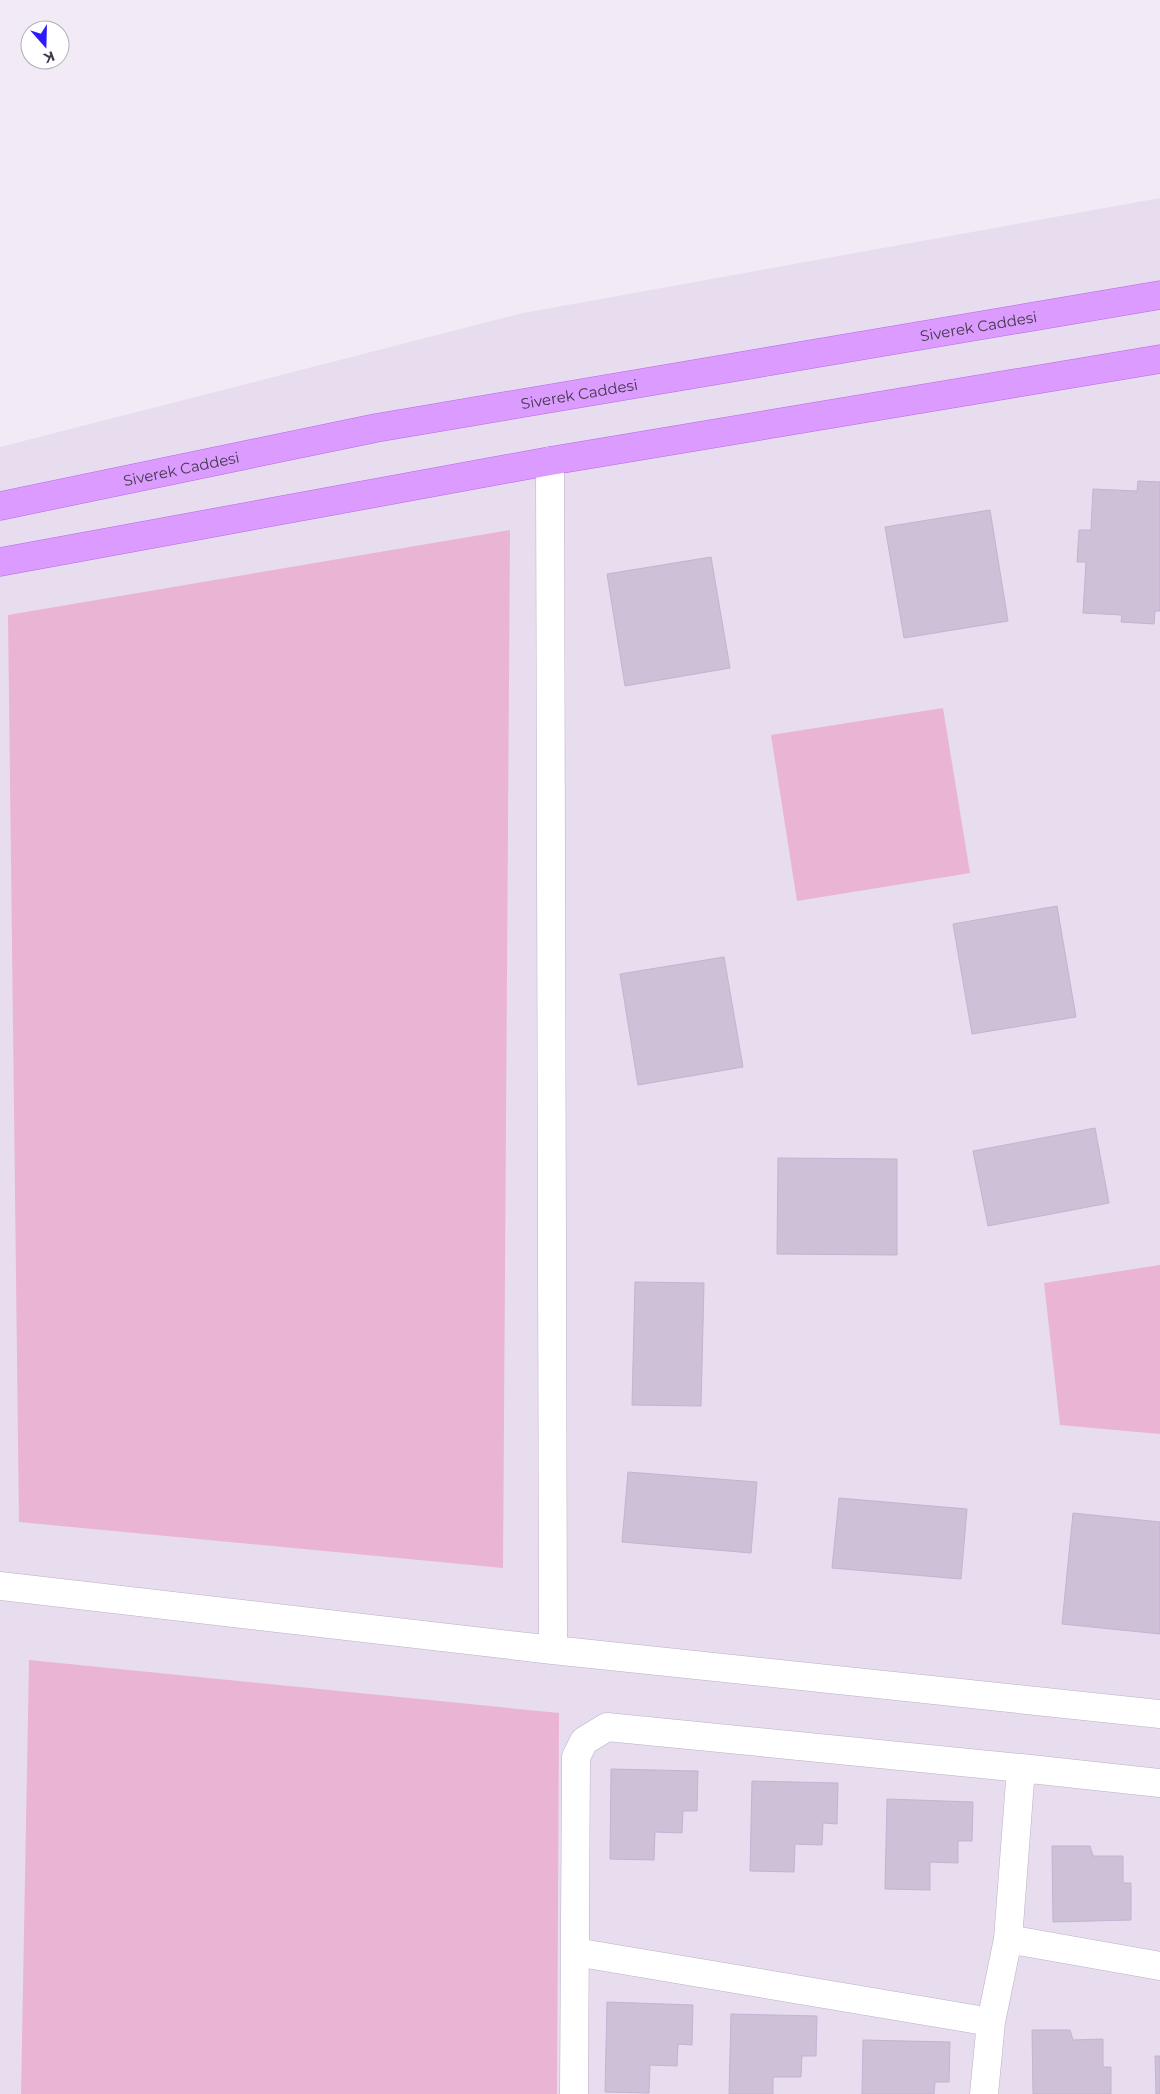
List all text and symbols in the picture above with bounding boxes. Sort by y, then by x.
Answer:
north arrow [20,20,70,70]
text: K [41,47,57,68]
street label: Siverek Caddesi [919,307,1038,345]
street label: Siverek Caddesi [519,374,639,413]
street label: Siverek Caddesi [121,447,241,490]

